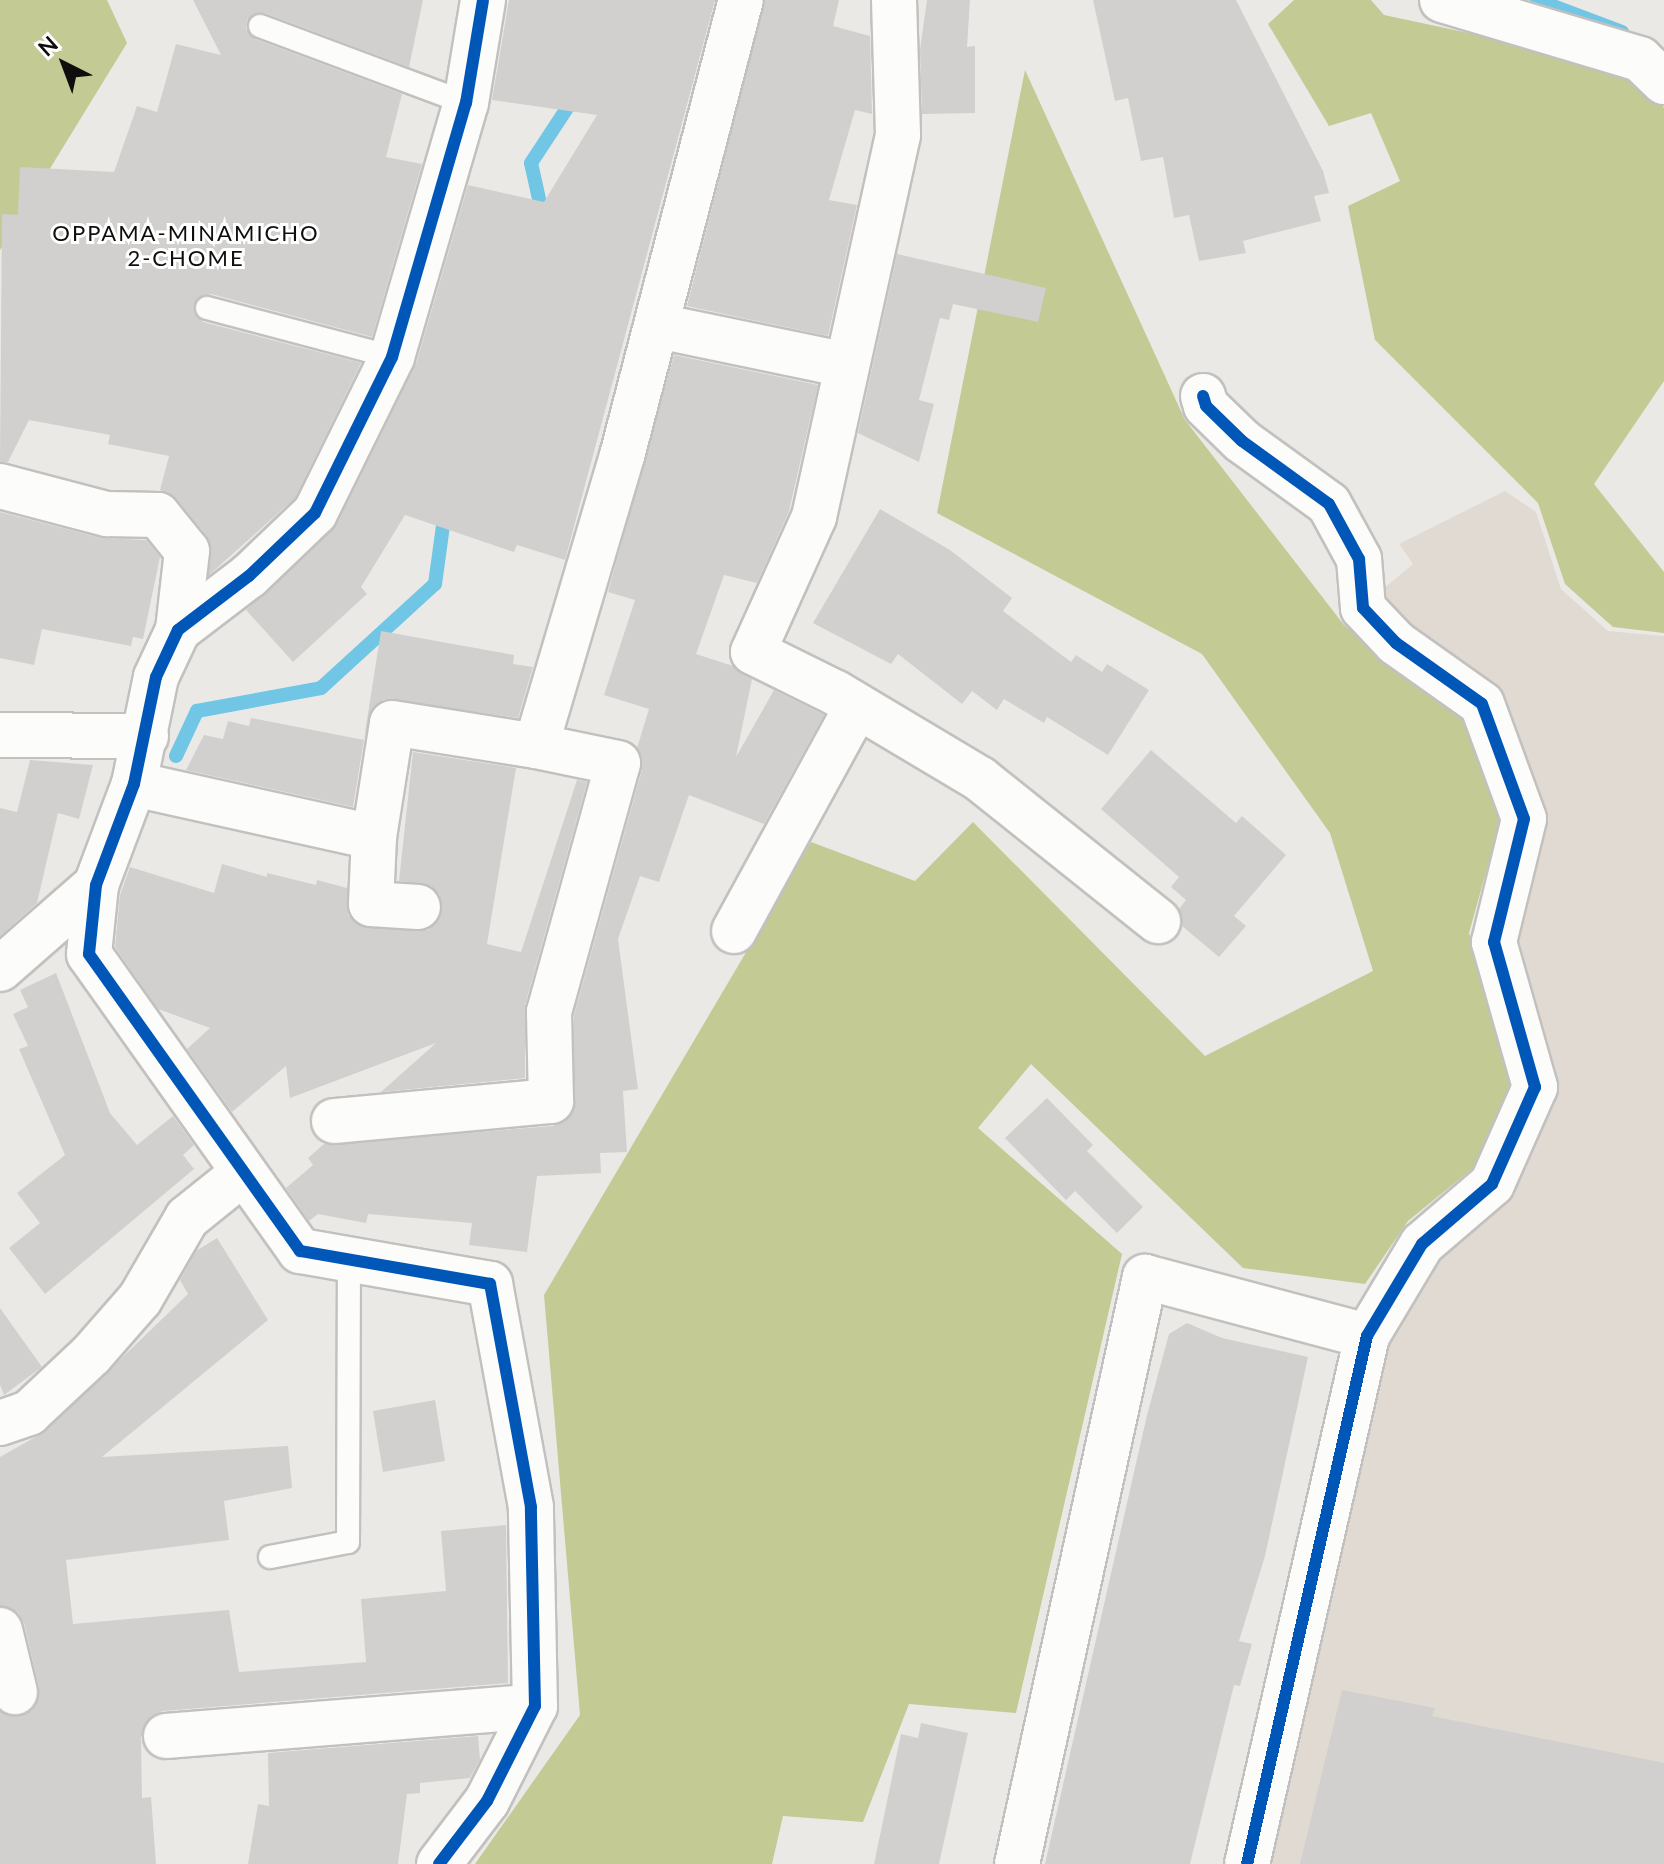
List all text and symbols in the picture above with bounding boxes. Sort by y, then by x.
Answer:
north arrow [24,24,104,104]
text: N [32,30,63,62]
district label: OPPAMA-MINAMICHO 2-CHOME [52,219,320,270]

